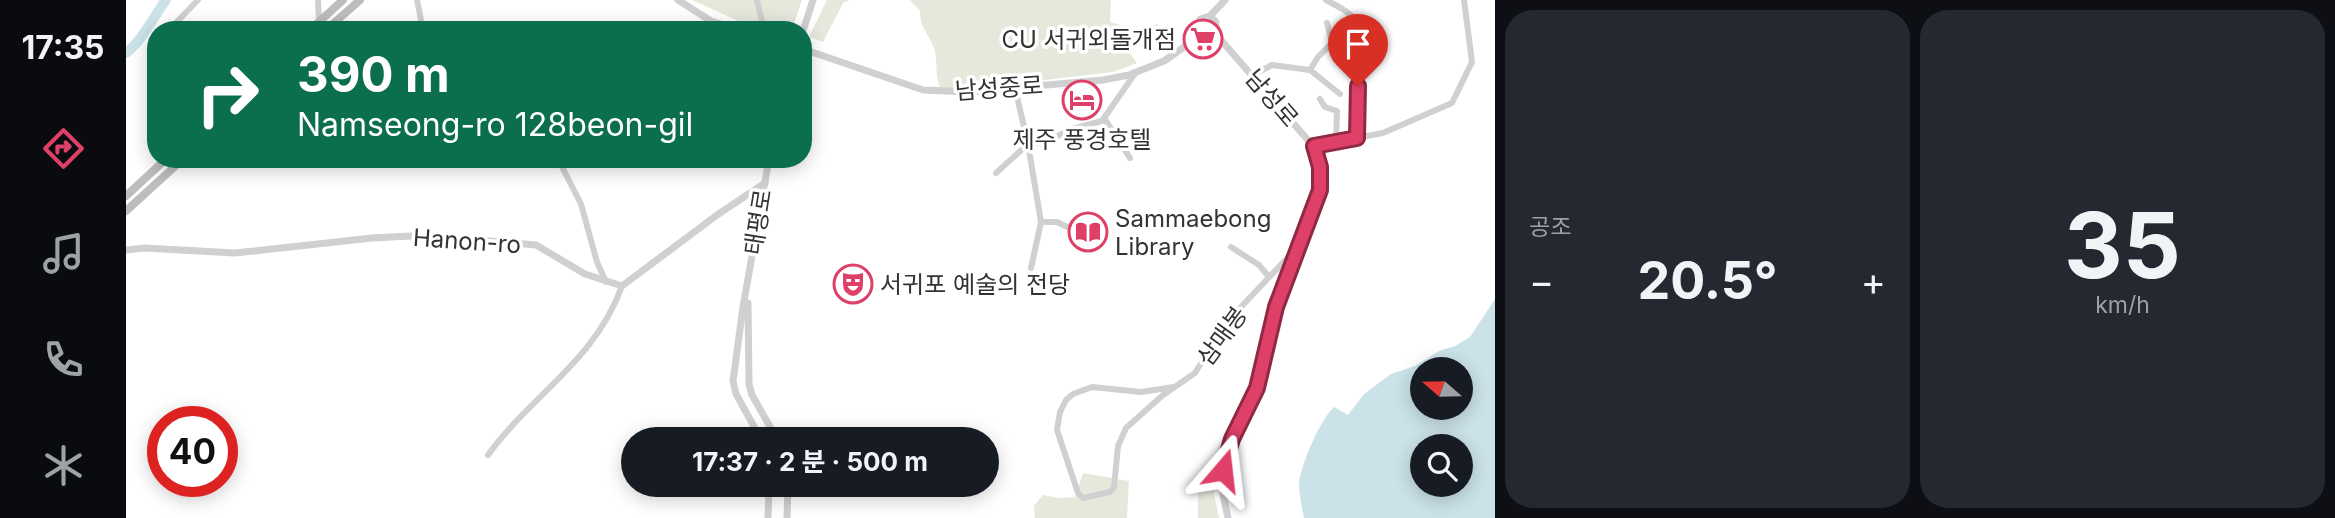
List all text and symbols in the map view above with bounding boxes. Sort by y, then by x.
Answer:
pin [1328,14,1388,86]
supermarket icon: CU 서귀외돌개점 [1182,18,1224,60]
place label: CU 서귀외돌개점 [1001,25,1176,54]
icon: arrive [1339,25,1377,63]
text: 17:35 [21,28,105,67]
text: 390 m [297,45,450,104]
icon: right [182,49,273,140]
street label: 남성로 [1239,63,1305,133]
street label: 남성중로 [954,70,1044,106]
hotel icon: 제주 풍경호텔 [1061,79,1103,121]
text: Namseong-ro 128beon-gil [297,105,693,144]
icon: directions [39,124,88,173]
place label: 제주 풍경호텔 [1012,125,1152,154]
street label: 태평로 [738,187,778,257]
text: 35 [2064,190,2181,300]
place label: Sammaebong Library [1115,204,1271,261]
library icon: Sammaebong Library [1067,211,1109,253]
text: 공조 [1529,213,1571,241]
street label: Hanon-ro [412,223,522,259]
icon: music [39,229,88,278]
text: 20.5° [1637,249,1778,312]
text: − [1529,258,1554,304]
text: + [1861,258,1886,304]
theatre icon: 서귀포 예술의 전당 [832,263,874,305]
place label: 서귀포 예술의 전당 [880,270,1070,299]
text: km/h [2095,291,2150,319]
street label: 삼매봉 [1191,301,1253,371]
icon: phone [39,335,88,384]
north arrow [1410,357,1474,420]
map controls [1410,357,1473,497]
speed limit sign: 40 [147,406,238,497]
position arrow [1186,433,1260,507]
button: search [1410,434,1473,497]
icon: climate [39,441,88,490]
text: 17:37 · 2 분 · 500 m [692,446,928,477]

